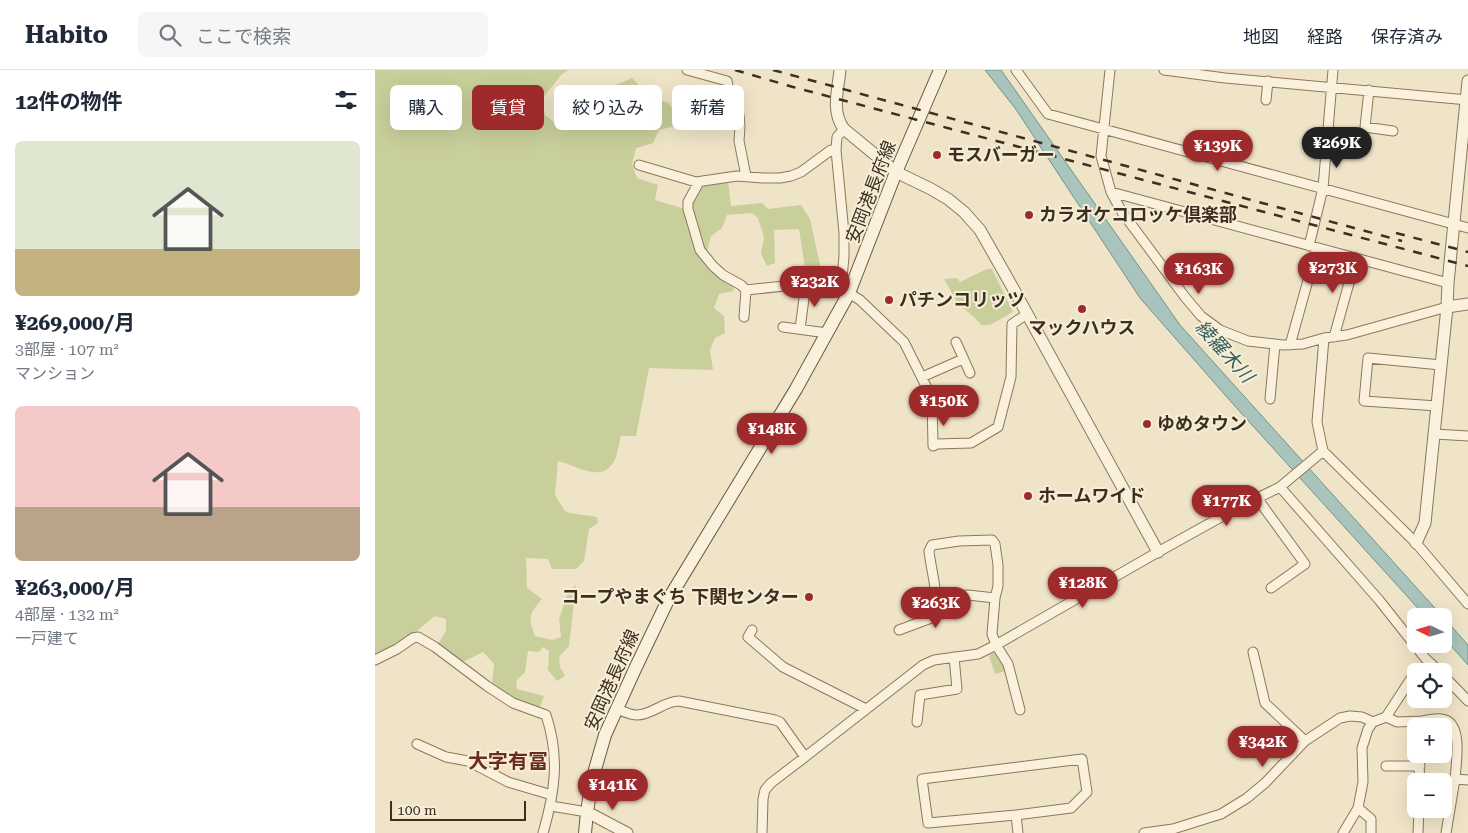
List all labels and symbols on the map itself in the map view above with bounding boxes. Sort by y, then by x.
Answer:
pin: ¥269K [1302,126,1372,169]
pin: ¥139K [1183,129,1253,172]
street label: 安岡港長府線 [841,138,900,246]
place label: モスバーガー [947,144,1055,165]
marker: モスバーガー [931,149,943,161]
place label: カラオケコロッケ倶楽部 [1039,204,1237,225]
marker: カラオケコロッケ倶楽部 [1023,209,1035,221]
pin: ¥163K [1164,252,1234,295]
pin: ¥273K [1298,252,1368,294]
pin: ¥232K [780,266,850,308]
place label: パチンコリッツ [899,289,1025,310]
marker: パチンコリッツ [883,294,895,306]
marker: マックハウス [1076,303,1088,315]
water label: 綾羅木川 [1191,315,1260,389]
place label: マックハウス [1028,317,1136,338]
pin: ¥150K [909,384,979,427]
pin: ¥148K [737,412,807,455]
place label: ゆめタウン [1157,413,1247,434]
marker: ゆめタウン [1141,418,1153,430]
pin: ¥177K [1192,484,1262,527]
place label: ホームワイド [1038,485,1145,506]
marker: ホームワイド [1022,490,1034,502]
pin: ¥128K [1048,566,1118,609]
place label: コープやまぐち 下関センター [562,586,799,607]
pin: ¥263K [901,586,971,629]
marker: コープやまぐち 下関センター [803,591,815,603]
north arrow [1407,608,1453,652]
street label: 安岡港長府線 [580,626,643,733]
pin: ¥342K [1228,726,1298,768]
district label: 大字有冨 [468,749,548,773]
pin: ¥141K [578,768,648,811]
scale bar [390,798,526,821]

